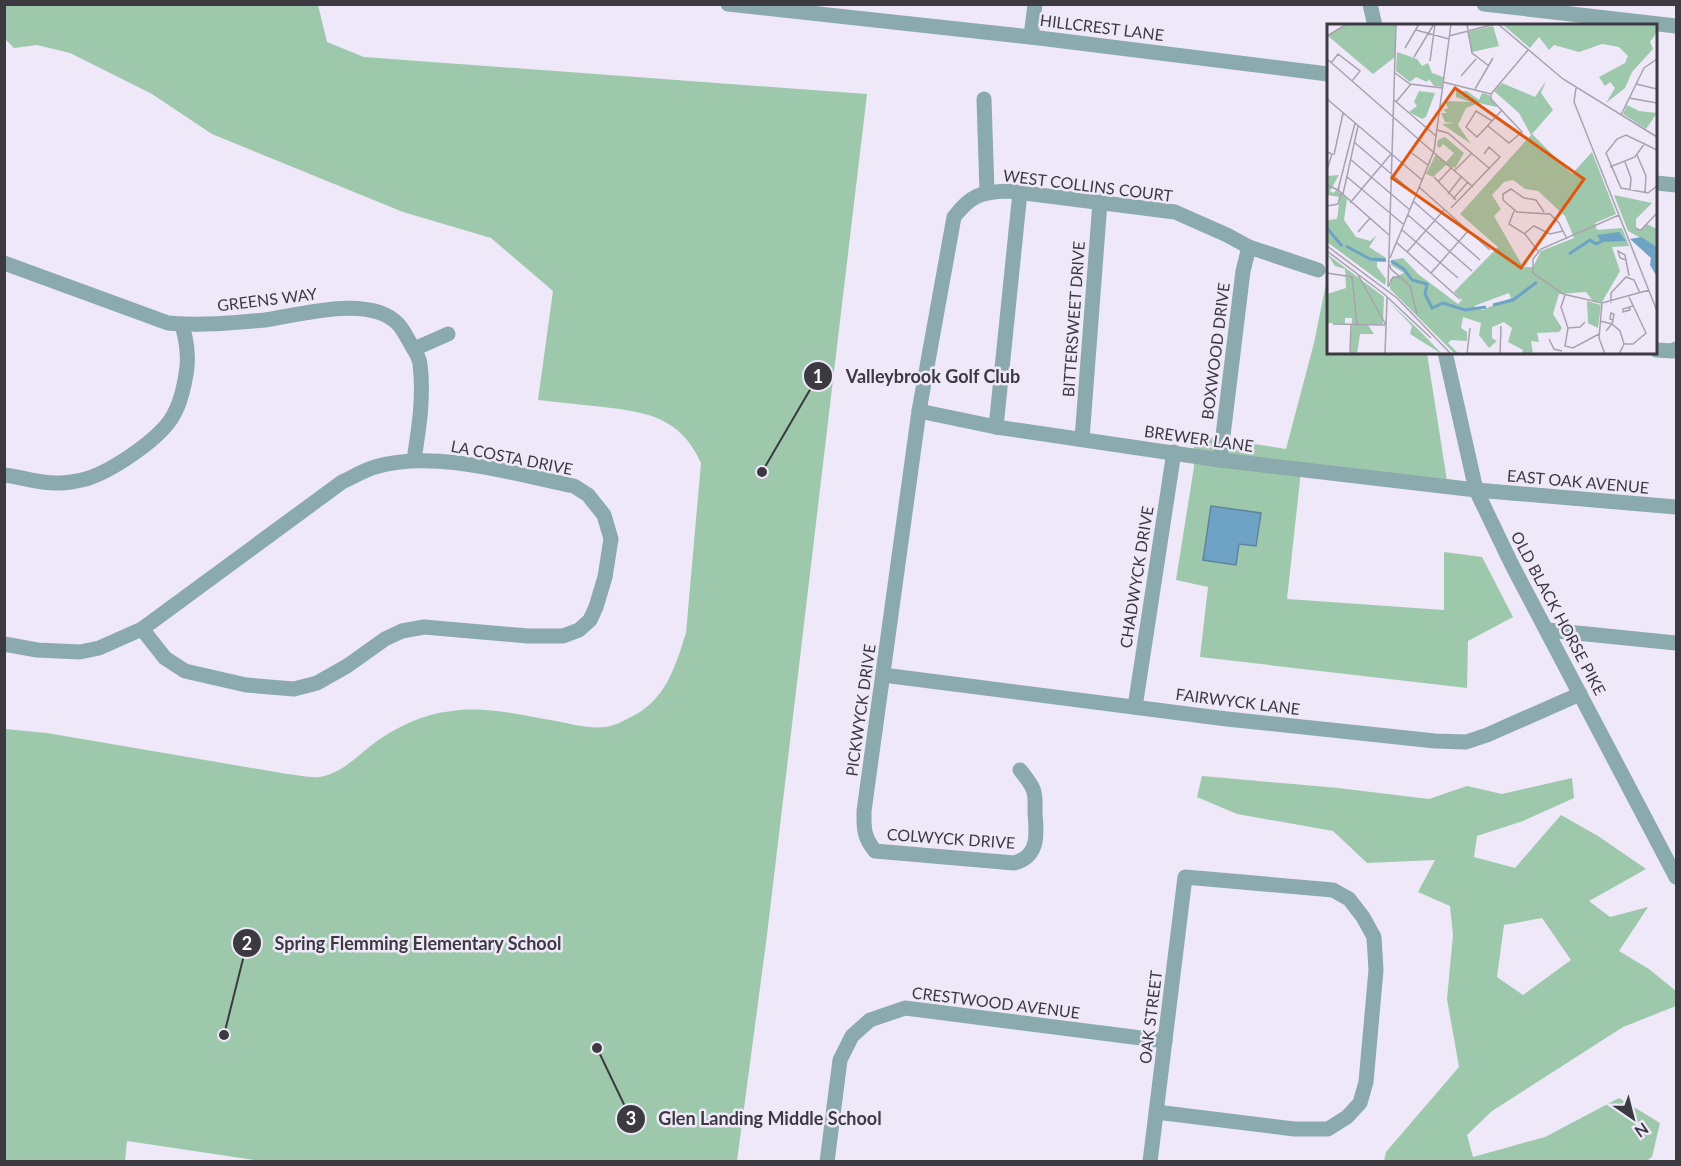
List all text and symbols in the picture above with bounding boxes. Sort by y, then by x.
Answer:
street label: HILLCREST LANE [1039,10,1165,44]
inset map [1327,24,1657,354]
street label: WEST COLLINS COURT [1002,165,1174,205]
street label: BITTERSWEET DRIVE [1058,240,1088,398]
street label: BOXWOOD DRIVE [1197,281,1233,421]
street label: GREENS WAY [216,283,318,315]
callout: Valleybrook Golf Club [803,358,1032,394]
text: 1 [813,365,823,387]
text: Valleybrook Golf Club [845,365,1020,387]
street label: BREWER LANE [1143,421,1255,455]
street label: LA COSTA DRIVE [449,436,575,478]
street label: EAST OAK AVENUE [1506,465,1650,497]
street label: CHADWYCK DRIVE [1115,504,1157,650]
street label: OLD BLACK HORSE PIKE [1508,528,1610,698]
street label: PICKWYCK DRIVE [841,643,879,777]
street label: FAIRWYCK LANE [1175,684,1301,718]
street label: COLWYCK DRIVE [886,824,1016,852]
callout: Spring Flemming Elementary School [232,925,574,961]
text: 2 [242,932,252,954]
text: Spring Flemming Elementary School [274,932,562,954]
street label: OAK STREET [1135,969,1165,1065]
street label: CRESTWOOD AVENUE [911,982,1081,1022]
north arrow [1603,1088,1663,1148]
callout: Glen Landing Middle School [616,1101,893,1137]
text: 3 [626,1107,636,1129]
text: Glen Landing Middle School [658,1107,882,1129]
text: N [1631,1119,1652,1142]

